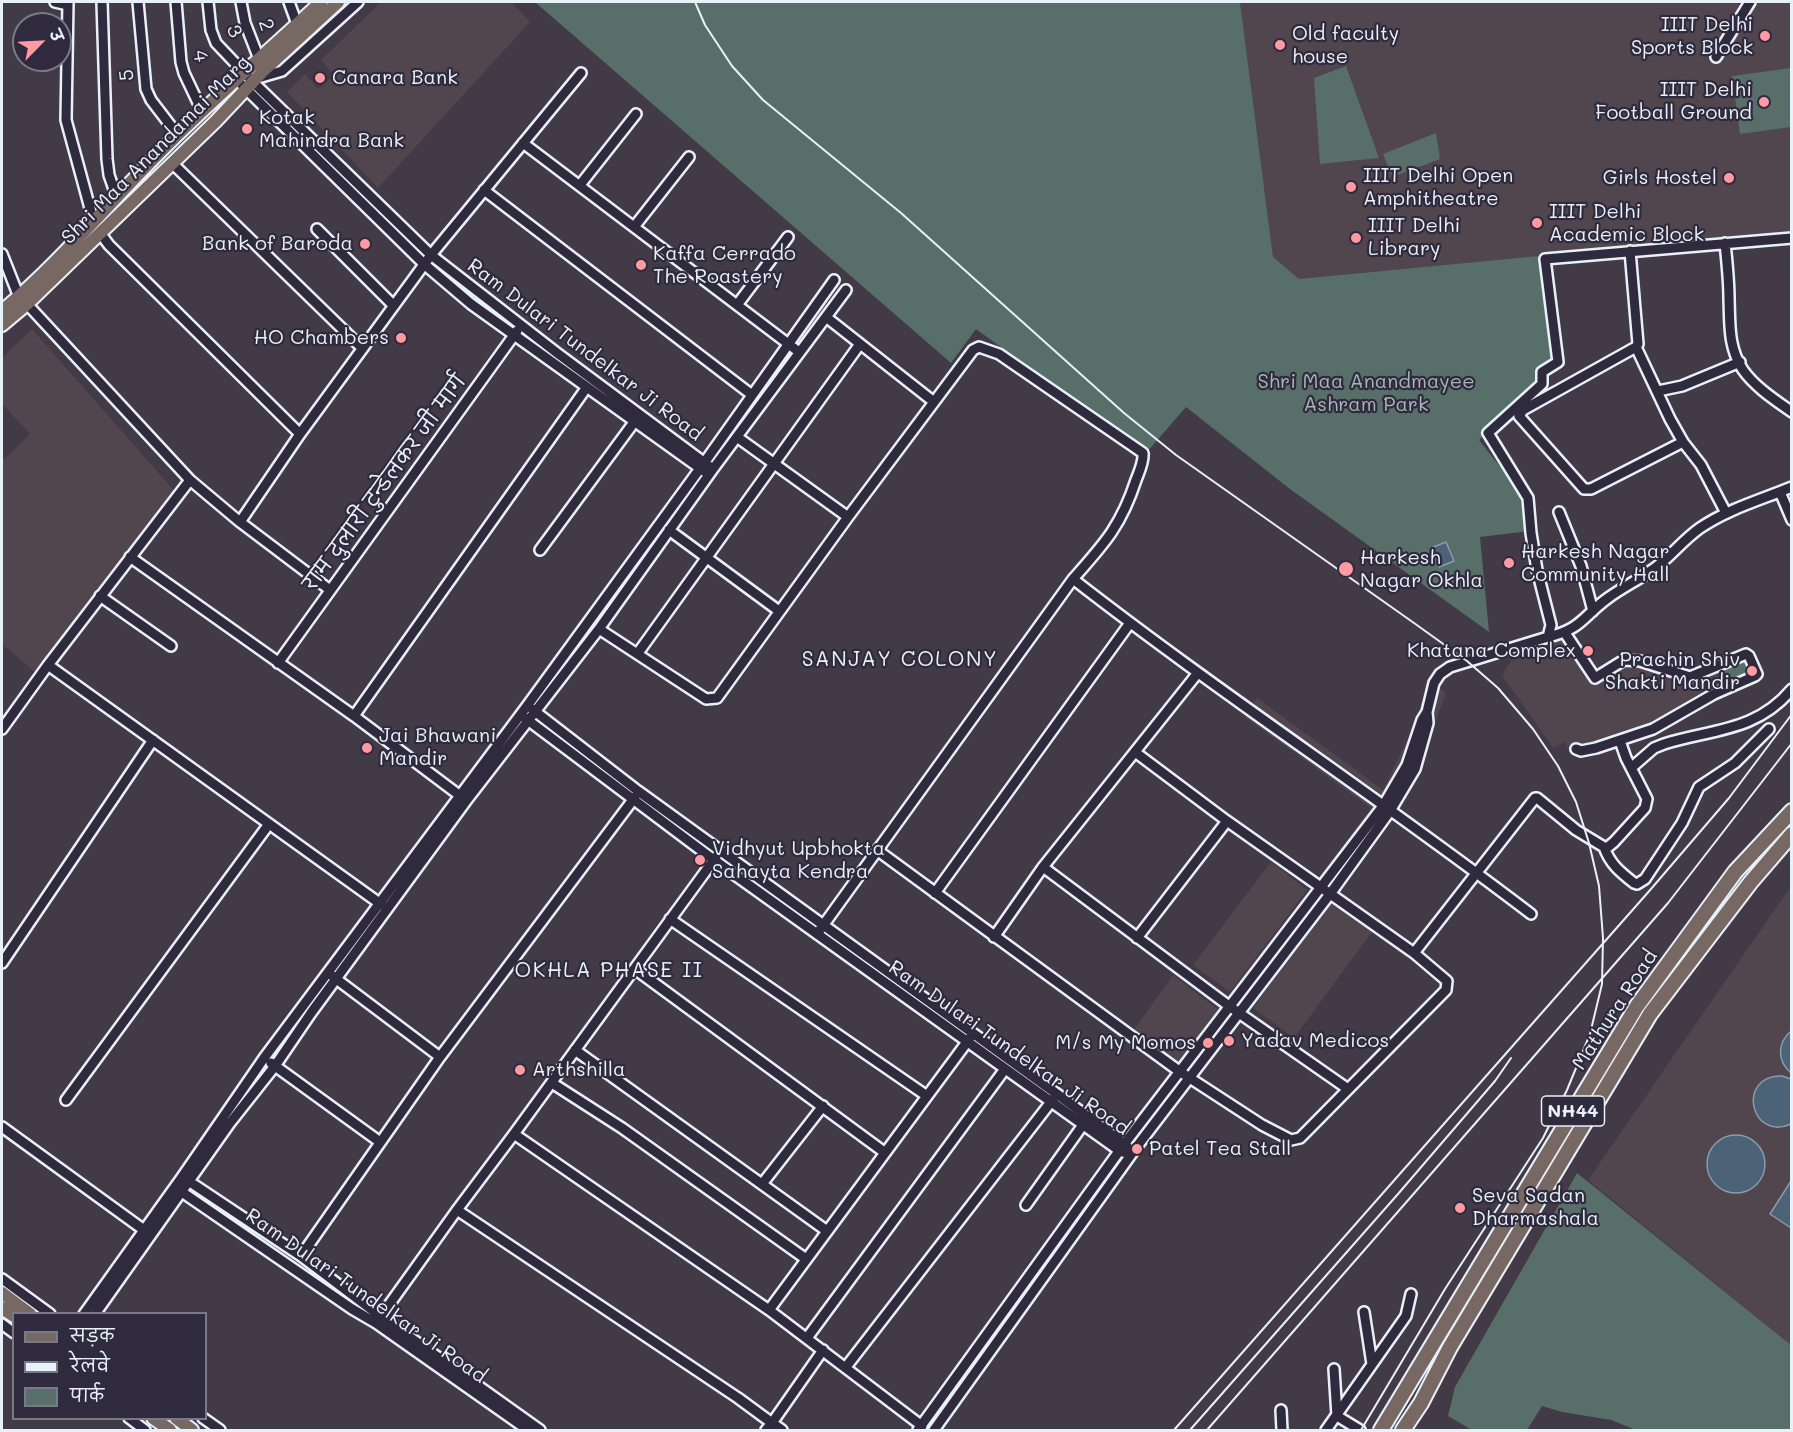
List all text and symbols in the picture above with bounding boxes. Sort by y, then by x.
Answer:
north arrow [12,12,72,72]
place label: IIIT Delhi Sports Block [1631,13,1753,60]
street label: 2 [253,16,279,34]
street label: 3 [221,20,247,42]
place label: Old faculty house [1292,22,1399,69]
text: उ [45,26,69,44]
marker: IIIT Delhi Sports Block [1758,29,1772,43]
marker: Old faculty house [1273,38,1287,52]
street label: 4 [187,48,213,64]
street label: Shri Maa Anandamai Marg [57,51,255,249]
place label: Canara Bank [332,66,458,90]
street label: 5 [114,68,140,82]
marker: Canara Bank [313,71,327,85]
place label: IIIT Delhi Football Ground [1595,78,1752,125]
marker: IIIT Delhi Football Ground [1757,95,1771,109]
place label: Kotak Mahindra Bank [259,106,404,153]
marker: Kotak Mahindra Bank [240,122,254,136]
place label: IIIT Delhi Open Amphitheatre [1363,164,1513,211]
place label: Girls Hostel [1603,166,1717,190]
marker: Girls Hostel [1722,171,1736,185]
marker: IIIT Delhi Open Amphitheatre [1344,180,1358,194]
place label: IIIT Delhi Academic Block [1549,200,1704,247]
place label: IIIT Delhi Library [1368,214,1460,261]
marker: IIIT Delhi Academic Block [1530,216,1544,230]
marker: IIIT Delhi Library [1349,231,1363,245]
place label: Bank of Baroda [202,232,353,256]
marker: Bank of Baroda [358,237,372,251]
place label: Kaffa Cerrado The Roastery [653,242,796,289]
street label: Ram Dulari Tundelkar Ji Road [463,254,707,446]
marker: Kaffa Cerrado The Roastery [634,258,648,272]
place label: HO Chambers [254,326,389,350]
marker: HO Chambers [394,331,408,345]
street label: राम दुलारी टुन्डेलकर जी मार्ग [299,370,471,596]
park label: Shri Maa Anandmayee Ashram Park [1257,370,1475,417]
place label: Harkesh Nagar Community Hall [1521,540,1670,587]
place label: Harkesh Nagar Okhla [1360,546,1483,593]
marker: Harkesh Nagar Community Hall [1502,556,1516,570]
marker: Harkesh Nagar Okhla [1337,560,1355,578]
place label: Khatana Complex [1407,639,1576,663]
marker: Khatana Complex [1581,644,1595,658]
district label: SANJAY COLONY [802,647,998,673]
place label: Prachin Shiv Shakti Mandir [1605,648,1740,695]
marker: Prachin Shiv Shakti Mandir [1745,664,1759,678]
place label: Jai Bhawani Mandir [379,724,496,771]
marker: Jai Bhawani Mandir [360,741,374,755]
place label: Vidhyut Upbhokta Sahayta Kendra [712,837,885,884]
marker: Vidhyut Upbhokta Sahayta Kendra [693,853,707,867]
street label: Mathura Road [1567,946,1663,1074]
street label: Ram Dulari Tundelkar Ji Road [884,955,1134,1141]
district label: OKHLA PHASE II [515,958,703,984]
place label: Yadav Medicos [1241,1029,1389,1053]
place label: M/s My Momos [1055,1031,1196,1055]
marker: Yadav Medicos [1222,1034,1236,1048]
marker: M/s My Momos [1201,1036,1215,1050]
place label: Arthshilla [532,1058,626,1082]
marker: Arthshilla [513,1063,527,1077]
road number: NH44 [1542,1096,1604,1126]
place label: Patel Tea Stall [1149,1137,1291,1161]
marker: Patel Tea Stall [1130,1142,1144,1156]
place label: Seva Sadan Dharmashala [1472,1184,1599,1231]
marker: Seva Sadan Dharmashala [1453,1201,1467,1215]
street label: Ram Dulari Tundelkar Ji Road [241,1203,491,1389]
legend [12,1312,207,1420]
text: सड़क [70,1323,114,1347]
text: रेलवे [70,1353,110,1377]
text: पार्क [70,1383,104,1407]

